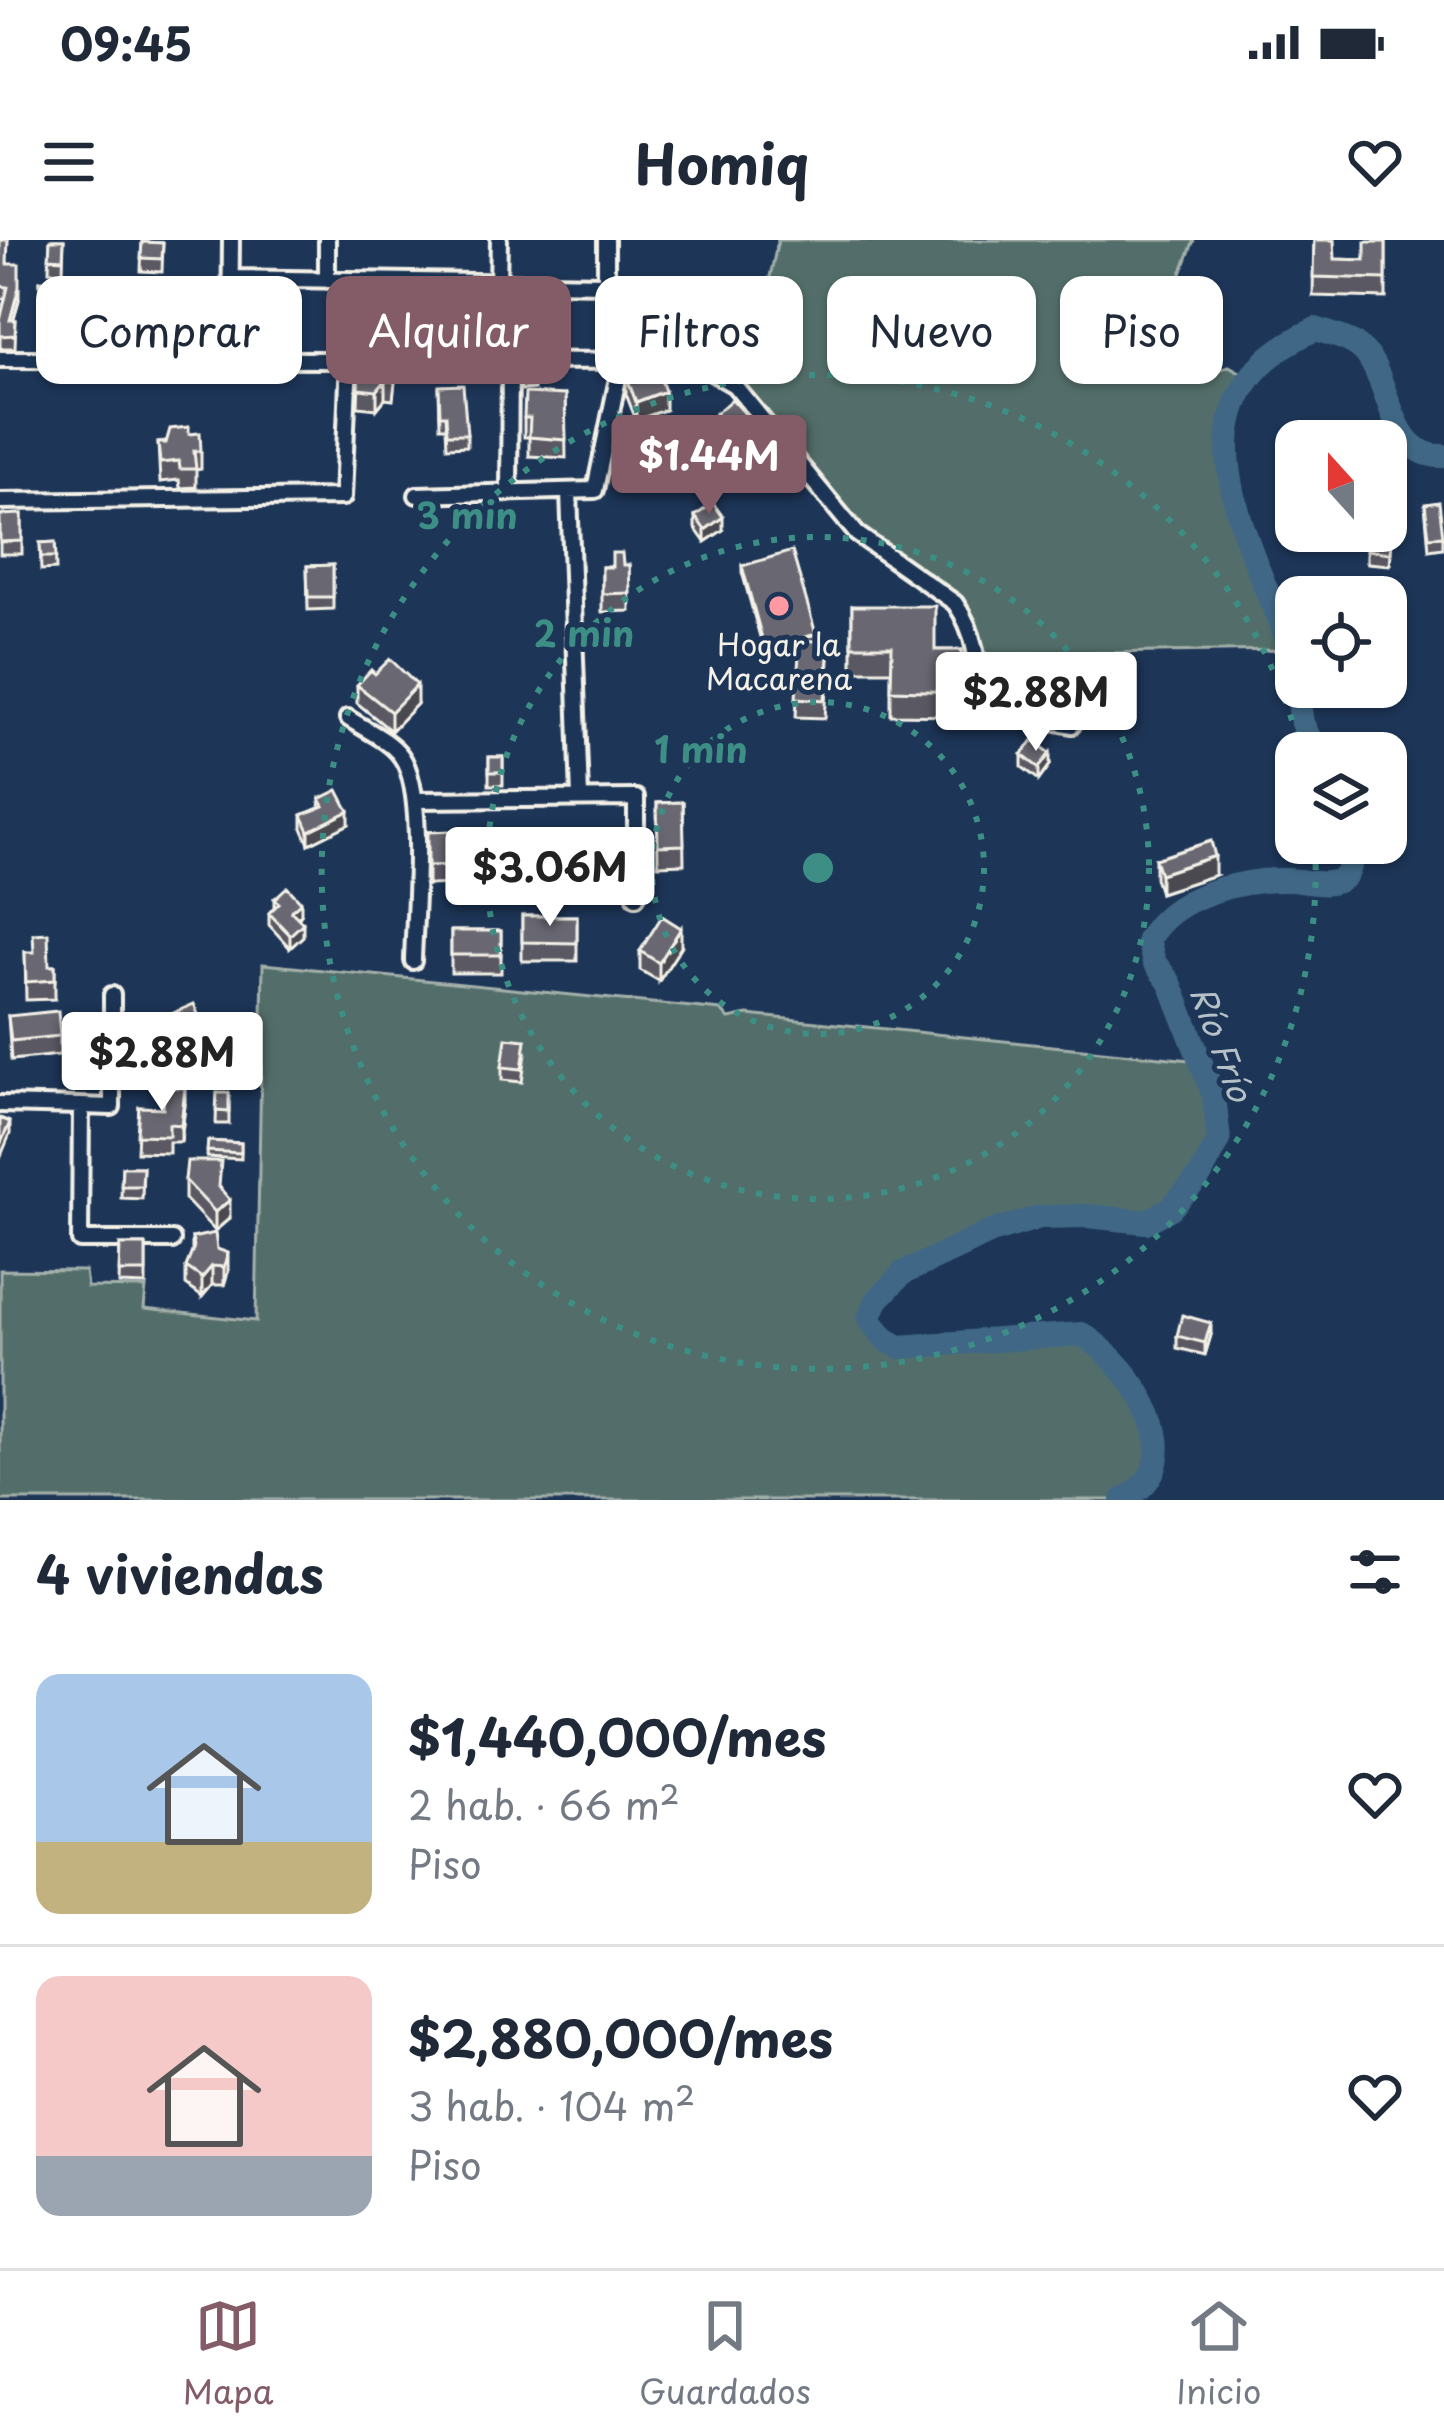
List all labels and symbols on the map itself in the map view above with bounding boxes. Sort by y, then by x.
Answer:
pin: $1.44M [611,415,807,517]
north arrow [1275,420,1407,552]
text: 3 min [416,487,518,541]
marker: Hogar la Macarena [766,593,792,619]
text: 2 min [534,605,634,659]
place label: Hogar la Macarena [706,621,852,700]
pin: $2.88M [938,652,1134,754]
text: 1 min [654,721,748,775]
pin: $3.06M [452,827,648,929]
centre of rings [797,847,839,889]
water label: Río Frío [1179,978,1267,1109]
pin: $2.88M [64,1012,260,1114]

